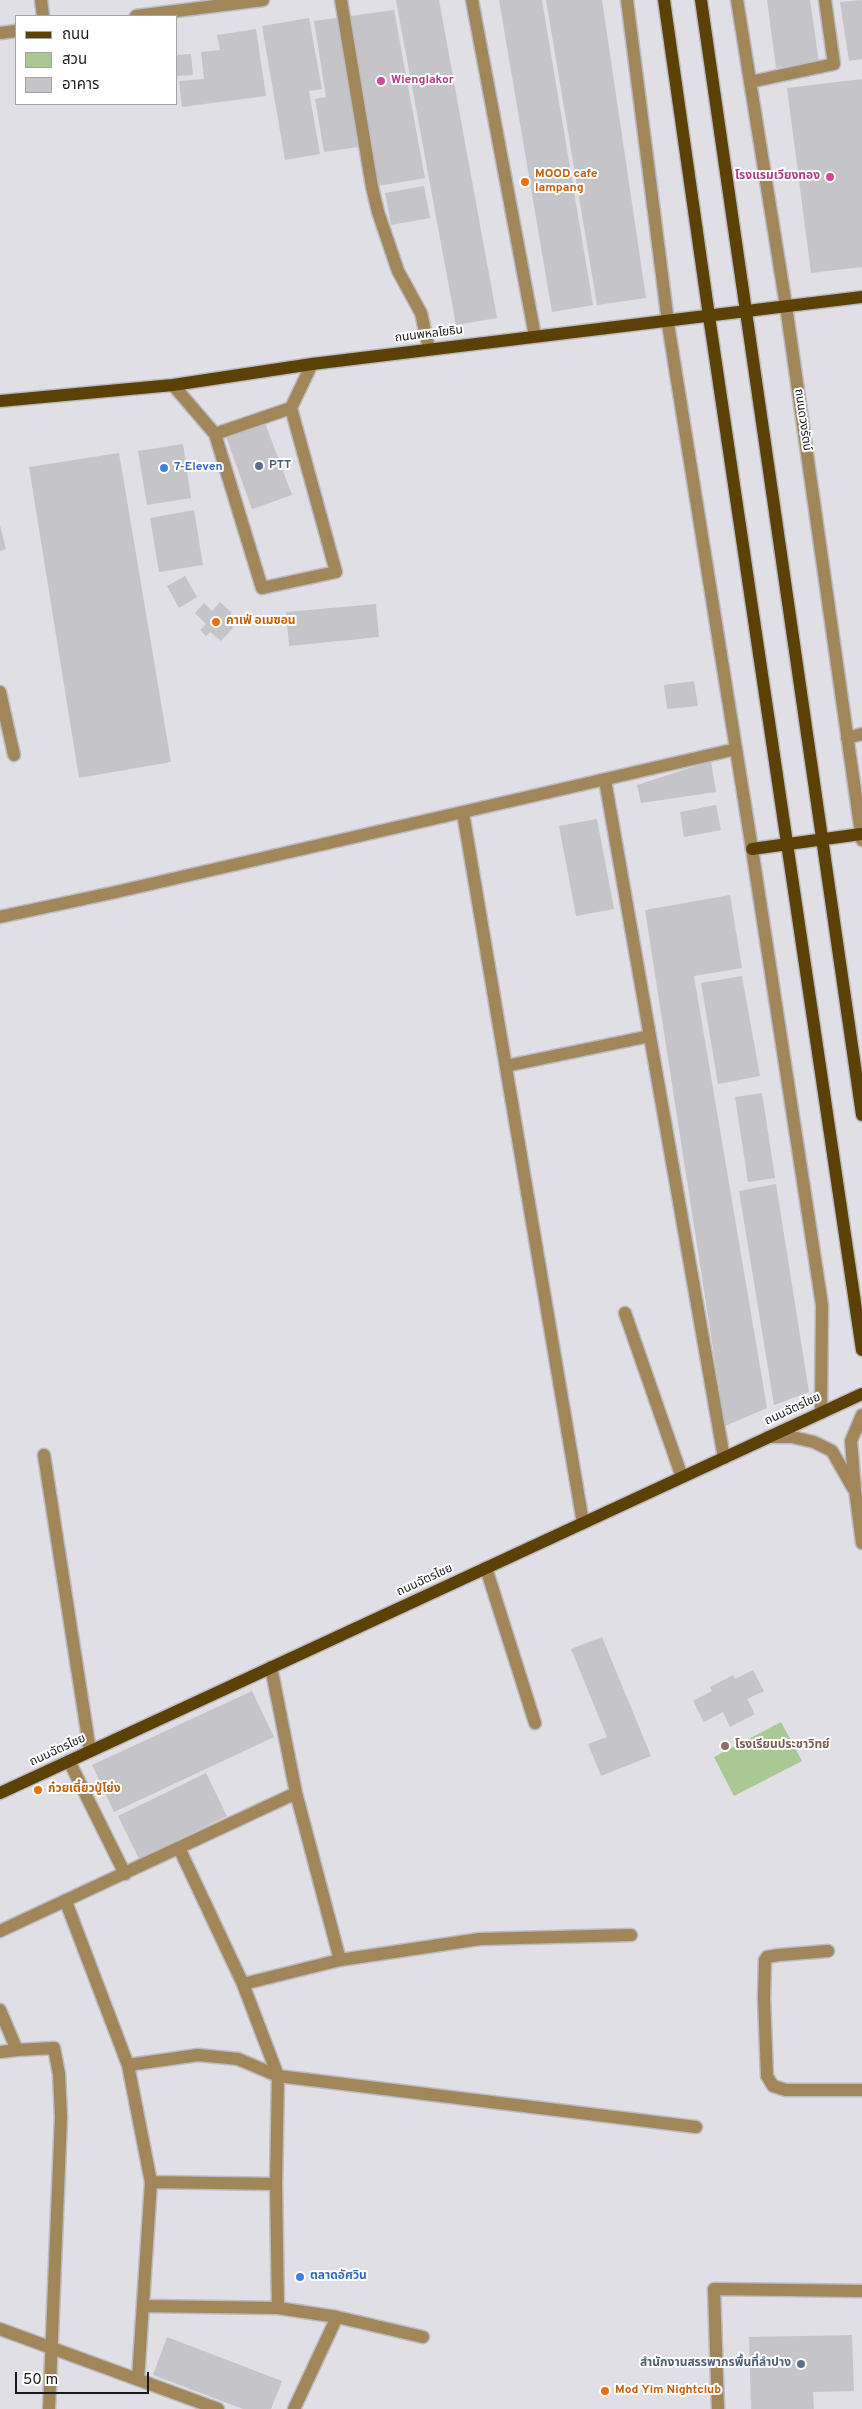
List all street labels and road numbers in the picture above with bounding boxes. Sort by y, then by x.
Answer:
street label: ถนนพหลโยธิน [394,324,464,346]
street label: ถนนดวงรัตน์ [791,388,813,452]
street label: ถนนฉัตรไชย [763,1391,823,1429]
street label: ถนนฉัตรไชย [395,1562,455,1600]
street label: ถนนฉัตรไชย [28,1732,88,1770]

